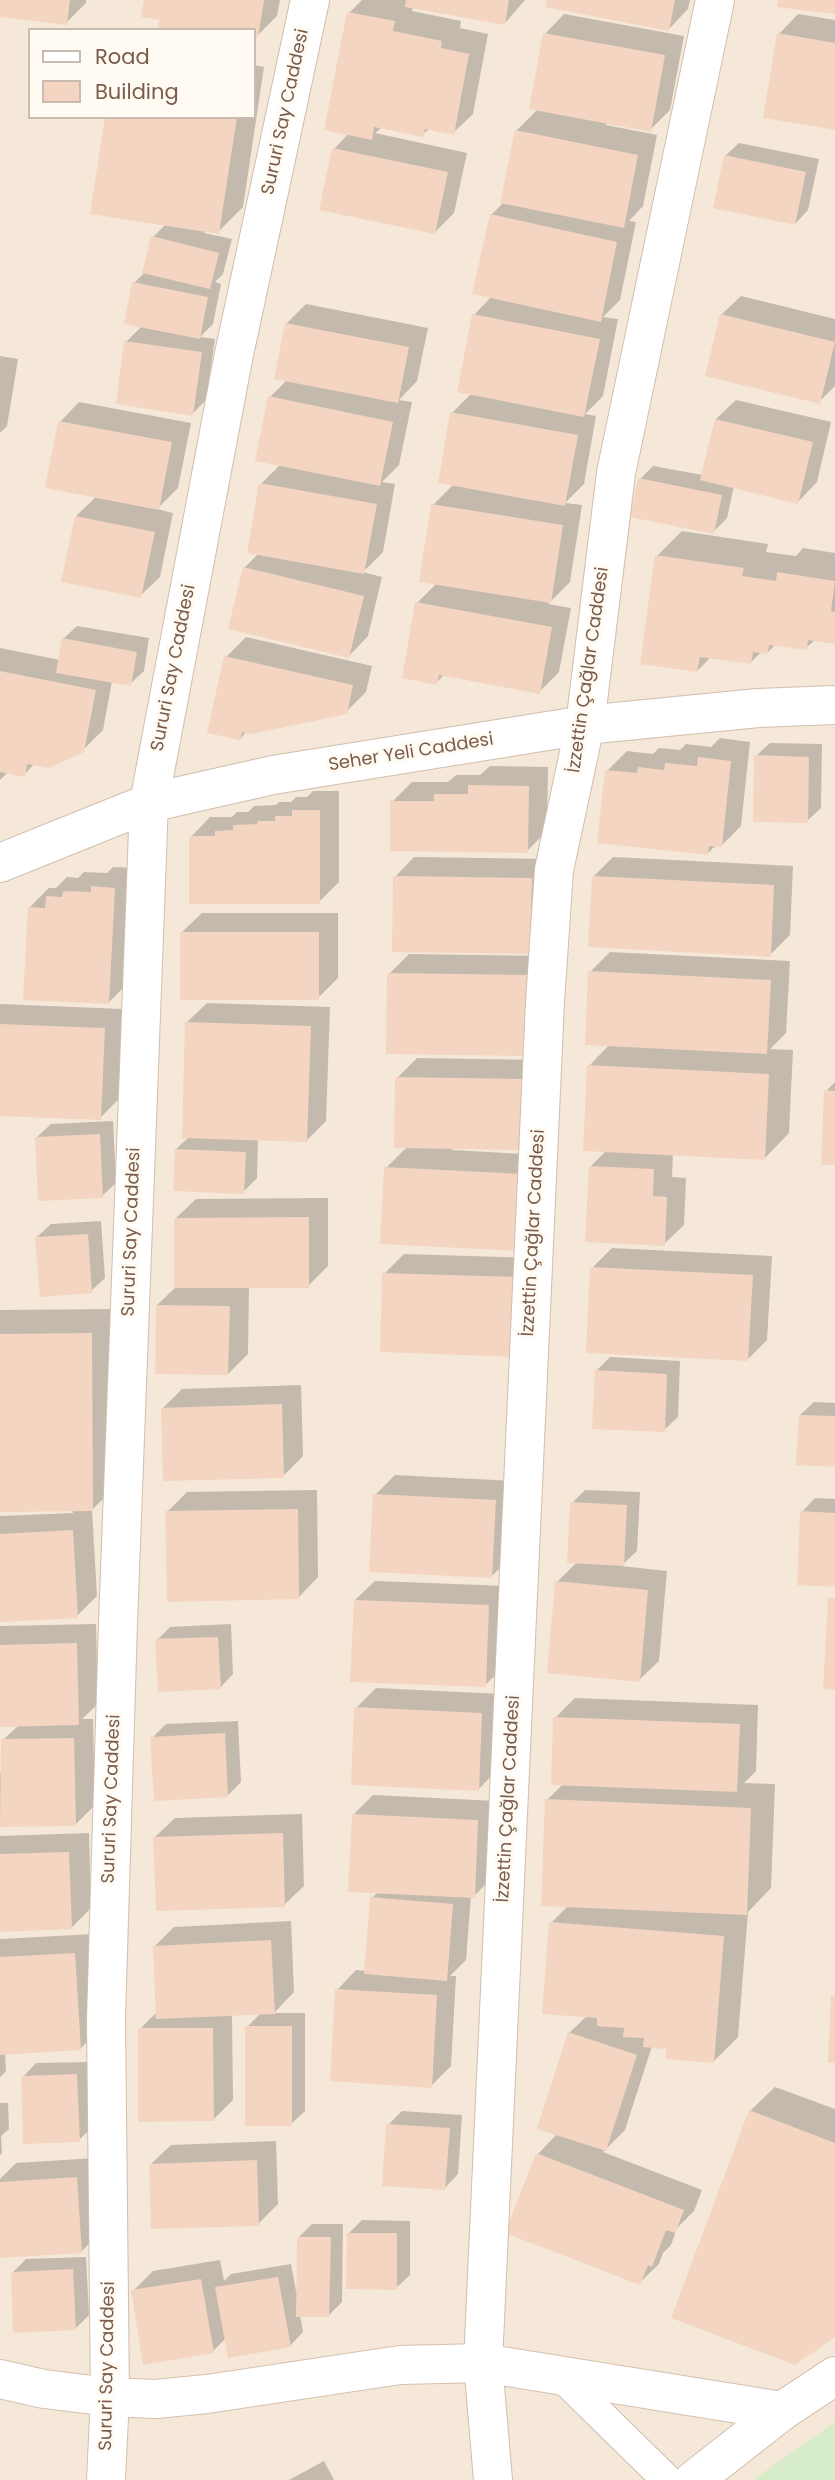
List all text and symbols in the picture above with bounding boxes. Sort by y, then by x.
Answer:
street label: Sururi Say Caddesi [258,27,314,197]
legend [28,28,256,119]
text: Road [95,42,150,71]
text: Building [95,77,179,106]
street label: İzzettin Çağlar Caddesi [564,566,614,774]
street label: Sururi Say Caddesi [147,583,201,753]
street label: Seher Yeli Caddesi [327,729,495,777]
street label: İzzettin Çağlar Caddesi [518,1129,550,1337]
street label: Sururi Say Caddesi [118,1147,146,1317]
street label: İzzettin Çağlar Caddesi [493,1695,525,1903]
street label: Sururi Say Caddesi [98,1714,126,1884]
street label: Sururi Say Caddesi [96,2281,120,2451]

